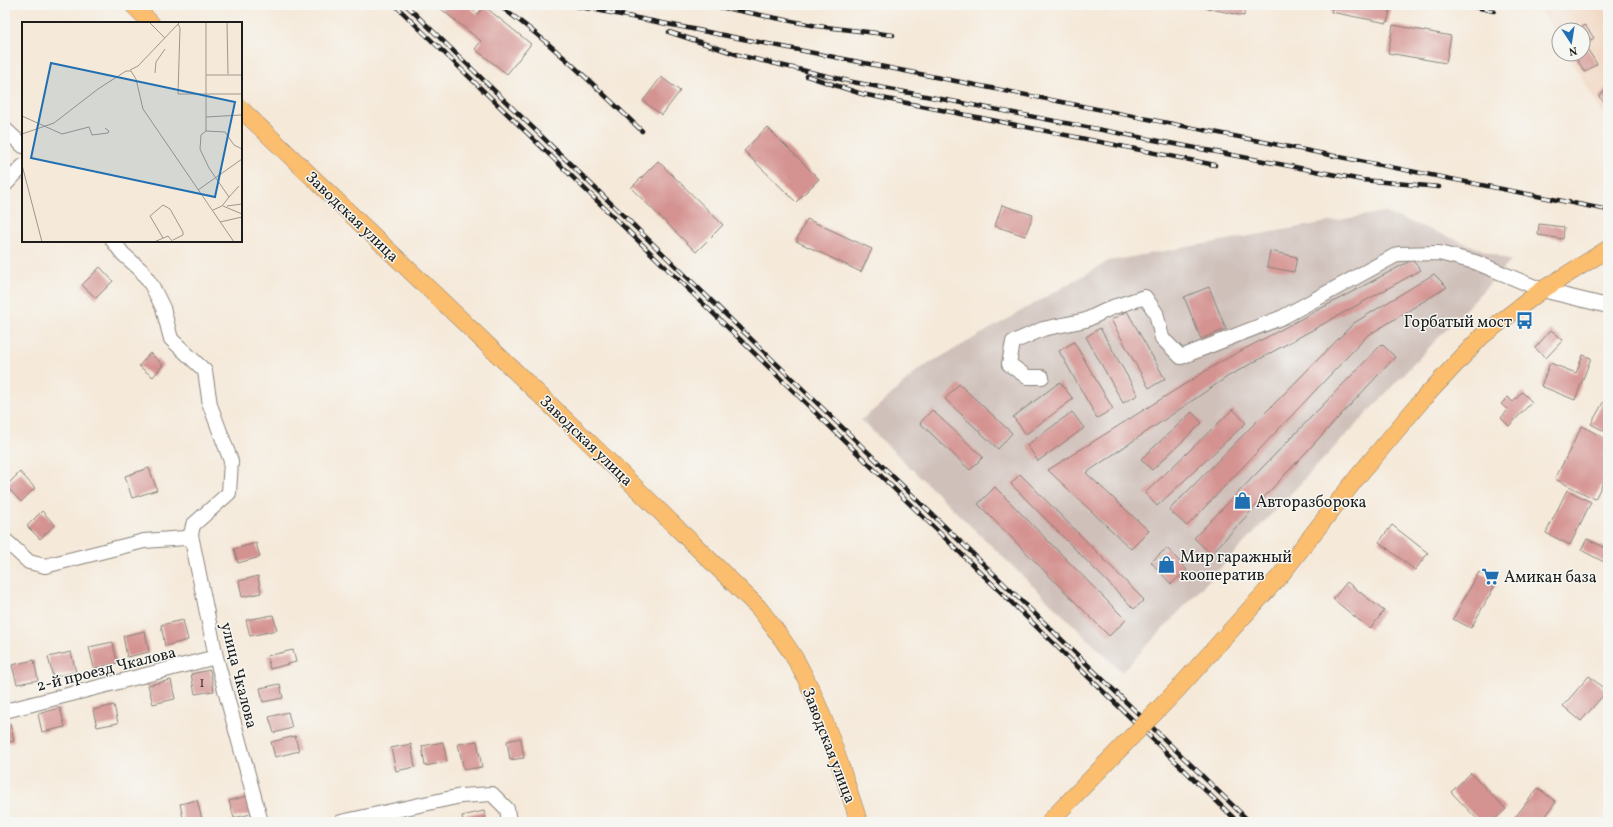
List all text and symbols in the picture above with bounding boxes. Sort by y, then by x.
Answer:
inset map [22,22,242,242]
north arrow [1551,22,1591,62]
text: N [1567,42,1578,58]
street label: Заводская улица [300,167,403,268]
bus stop icon: Горбатый мост [1515,311,1535,331]
place label: Горбатый мост [1404,312,1512,334]
street label: Заводская улица [534,391,637,492]
shop icon: Авторазборока [1233,491,1253,511]
place label: Авторазборока [1256,492,1367,514]
place label: Мир гаражный кооператив [1180,547,1292,587]
shop icon: Мир гаражный кооператив [1157,555,1177,575]
supermarket icon: Амикан база [1481,566,1501,586]
place label: Амикан база [1504,567,1597,589]
street label: улица Чкалова [214,620,262,731]
street label: 2-й проезд Чкалова [34,642,179,698]
house number: 1 [199,674,205,693]
street label: Заводская улица [796,685,860,807]

